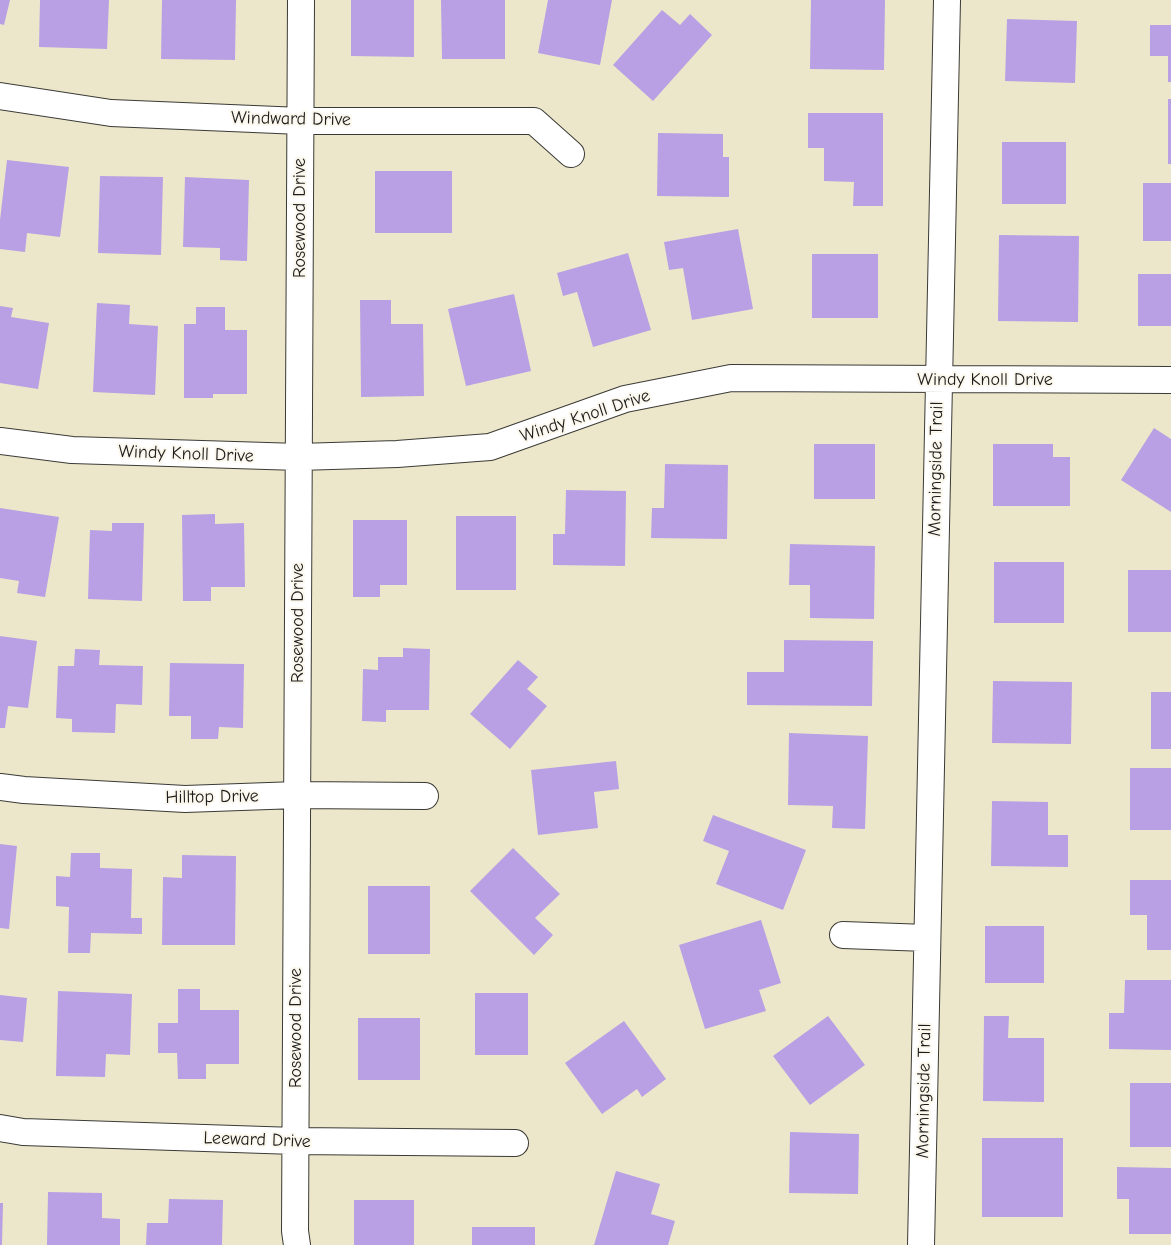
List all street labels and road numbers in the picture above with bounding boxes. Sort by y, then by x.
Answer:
street label: Windward Drive [231,107,351,131]
street label: Rosewood Drive [289,158,311,278]
street label: Windy Knoll Drive [917,369,1053,391]
street label: Windy Knoll Drive [517,385,653,447]
street label: Morningside Trail [924,401,948,537]
street label: Windy Knoll Drive [118,441,254,467]
street label: Rosewood Drive [287,563,309,683]
street label: Hilltop Drive [165,785,259,809]
street label: Rosewood Drive [285,968,307,1088]
street label: Morningside Trail [912,1023,936,1159]
street label: Leeward Drive [203,1127,311,1153]

